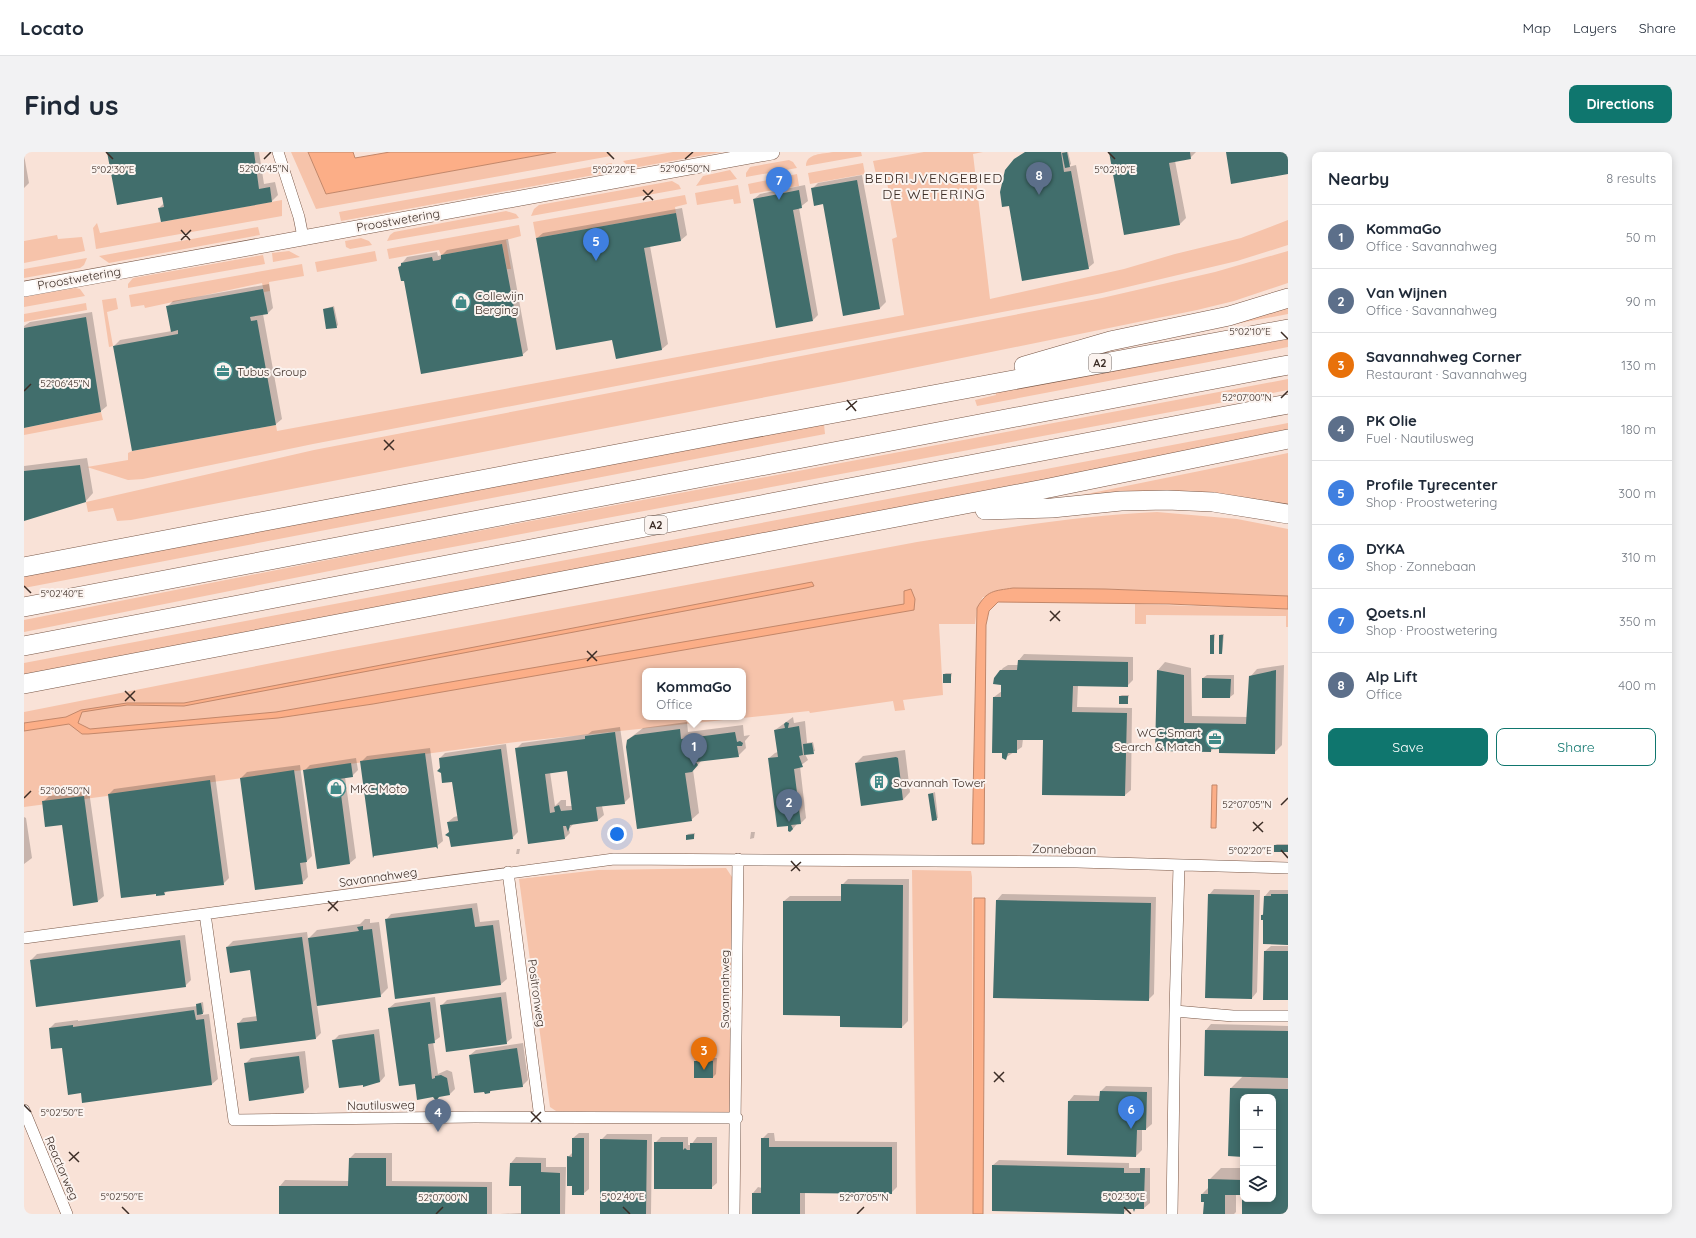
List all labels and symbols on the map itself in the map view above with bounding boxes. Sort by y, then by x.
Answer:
text: 52°06'45"N [239,162,289,175]
text: 52°06'50"N [660,162,710,175]
pin: 8 [1026,162,1052,195]
text: 5°02'30"E [92,163,135,176]
text: 5°02'20"E [592,163,636,176]
text: 5°02'10"E [1094,163,1136,176]
pin: 7 [766,167,792,200]
district label: BEDRIJVENGEBIED DE WETERING [865,169,1003,203]
street label: Proostwetering [355,205,441,235]
pin: 5 [583,228,609,261]
street label: Proostwetering [36,263,122,293]
place label: Collewijn Berging [475,288,524,317]
shop icon: Collewijn Berging [450,291,472,313]
text: 5°02'10"E [1229,325,1271,338]
road number: A2 [1089,354,1111,372]
office icon: Tubus Group [212,360,234,382]
place label: Tubus Group [237,364,307,379]
text: 52°06'45"N [40,377,90,390]
text: 52°07'00"N [1222,391,1272,404]
road number: A2 [645,516,667,534]
text: 5°02'40"E [41,587,84,600]
place label: WCC Smart Search & Match [1114,725,1201,754]
office icon: WCC Smart Search & Match [1204,728,1226,750]
pin: 1 [681,733,707,766]
building icon: Savannah Tower [868,771,890,793]
place label: Savannah Tower [893,775,986,790]
shop icon: MKC Moto [325,777,347,799]
place label: MKC Moto [350,781,407,796]
text: 52°06'50"N [40,784,90,797]
pin: 2 [776,789,802,822]
text: 52°07'05"N [1222,798,1272,811]
your location [607,824,627,844]
street label: Zonnebaan [1032,841,1096,857]
text: 5°02'20"E [1228,844,1272,857]
street label: Savannahweg [338,864,418,890]
street label: Savannahweg [717,950,732,1028]
street label: Positronweg [525,958,549,1028]
pin: 3 [691,1037,717,1070]
pin: 6 [1118,1096,1144,1129]
street label: Nautilusweg [347,1097,415,1113]
pin: 4 [425,1099,451,1132]
text: 5°02'50"E [40,1106,84,1119]
street label: Reactorweg [42,1134,82,1202]
text: 5°02'50"E [100,1190,144,1203]
text: 5°02'40"E [602,1190,645,1203]
text: 5°02'30"E [1103,1190,1146,1203]
text: 52°07'00"N [418,1191,468,1204]
text: 52°07'05"N [839,1191,889,1204]

